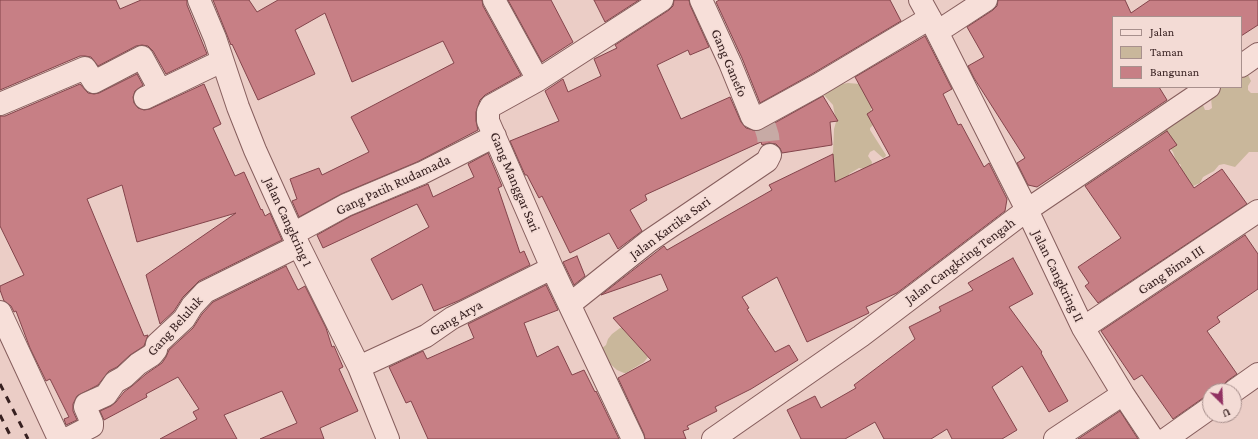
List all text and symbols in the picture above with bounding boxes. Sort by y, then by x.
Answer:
legend [1112,16,1242,88]
text: Jalan [1150,25,1174,39]
street label: Gang Ganefo [707,26,751,100]
text: Taman [1150,45,1183,59]
text: Bangunan [1150,65,1199,79]
street label: Gang Manggar Sari [486,129,544,235]
street label: Gang Patih Rudamada [333,151,453,219]
street label: Jalan Cangkring 1 [260,175,316,269]
street label: Jalan Kartika Sari [626,193,714,263]
street label: Jalan Cangkring Tengah [902,214,1018,308]
street label: Jalan Cangkring II [1028,227,1088,325]
street label: Gang Bima III [1135,242,1207,298]
street label: Gang Beluluk [144,293,206,359]
street label: Gang Arya [427,296,485,340]
north arrow [1202,383,1242,423]
text: U [1221,406,1232,420]

